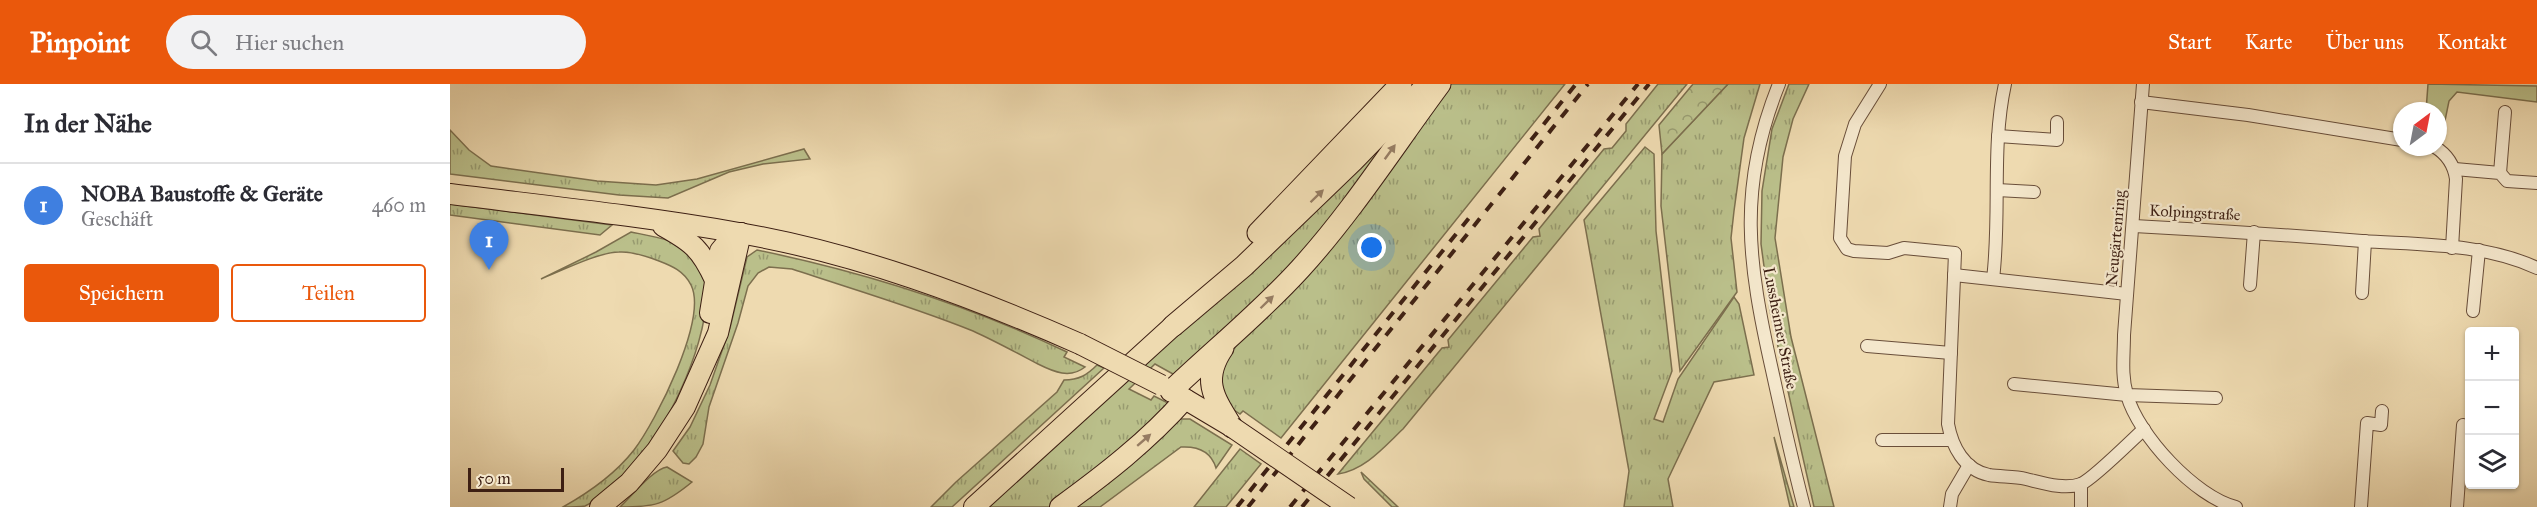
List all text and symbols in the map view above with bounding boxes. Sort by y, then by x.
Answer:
search box [166,15,586,69]
text: Pinpoint [30,25,130,60]
icon: search [187,26,220,59]
text: Hier suchen [235,29,344,56]
text: Start [2168,29,2212,55]
text: Karte [2245,29,2293,55]
text: Über uns [2326,29,2404,55]
text: Kontakt [2437,29,2507,55]
north arrow [2393,102,2447,156]
text: In der Nähe [24,107,152,139]
one-way arrow [1384,144,1396,159]
text: NOBA Baustoffe & Geräte [81,180,323,207]
one-way arrow [1309,189,1324,203]
street label: Neugärtenring [2102,189,2130,287]
text: 1 [40,193,47,217]
text: 460 m [372,193,426,217]
street label: Kolpingstraße [2149,201,2241,225]
text: Geschäft [81,207,153,231]
pin: 1 [470,220,508,270]
your location [1357,233,1386,262]
button: Speichern [24,264,219,322]
button: Teilen [231,264,426,322]
street label: Lussheimer Straße [1759,265,1802,391]
one-way arrow [1259,296,1273,310]
map controls [2465,327,2519,489]
button: + [2465,327,2519,381]
button: − [2465,381,2519,435]
one-way arrow [1136,434,1151,447]
button: layers [2465,435,2519,489]
scale bar [468,465,564,492]
text: 50 m [477,469,511,488]

